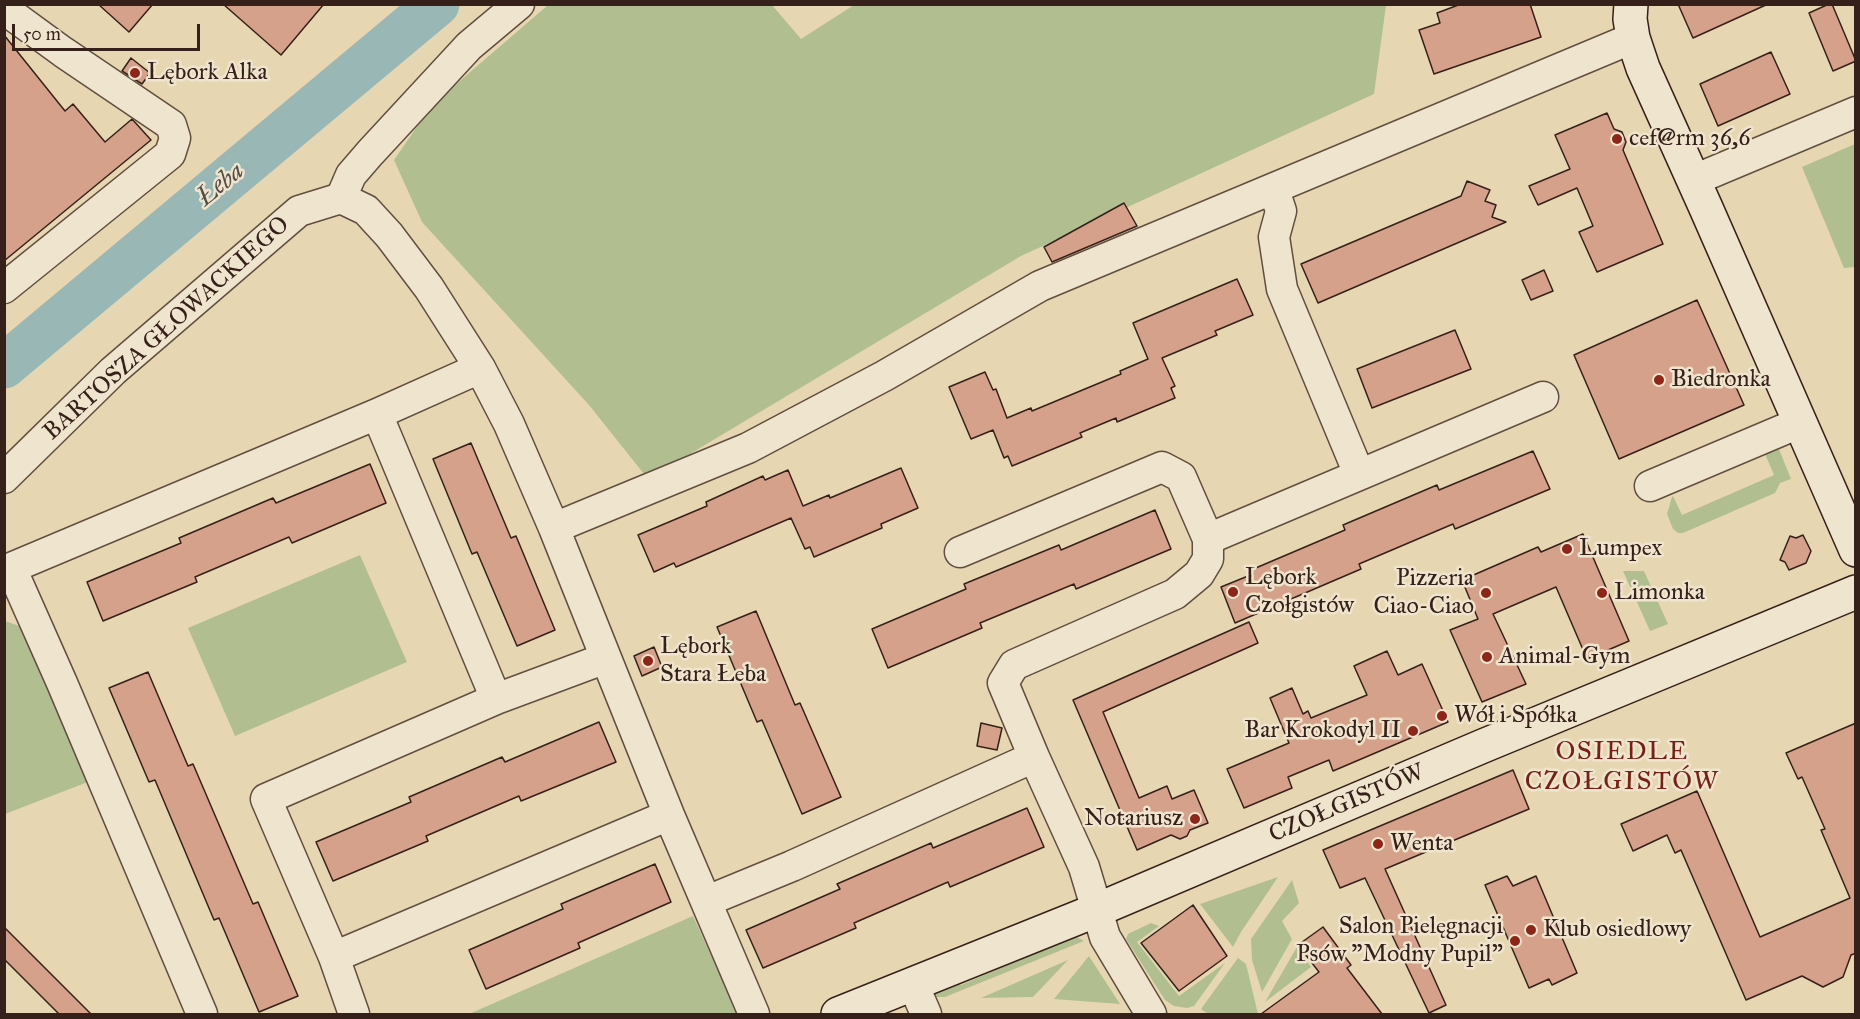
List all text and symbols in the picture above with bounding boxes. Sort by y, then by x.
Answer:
scale bar [15,12,202,50]
text: 50 m [23,23,61,45]
place label: Lębork Alka [147,59,268,87]
marker: Lębork Alka [128,66,142,80]
place label: cef@rm 36,6 [1629,125,1750,153]
marker: cef@rm 36,6 [1610,132,1624,146]
water label: Łeba [191,156,251,214]
street label: BARTOSZA GŁOWACKIEGO [38,211,296,447]
place label: Biedronka [1671,366,1771,394]
marker: Biedronka [1652,373,1666,387]
place label: Lumpex [1579,535,1662,563]
marker: Lumpex [1560,542,1574,556]
place label: Lębork Czołgistów [1245,564,1354,620]
place label: Pizzeria Ciao-Ciao [1373,565,1474,621]
place label: Limonka [1614,579,1705,607]
marker: Lębork Czołgistów [1226,585,1240,599]
marker: Pizzeria Ciao-Ciao [1479,586,1493,600]
marker: Limonka [1595,586,1609,600]
place label: Lębork Stara Łeba [660,633,766,689]
place label: Animal-Gym [1499,643,1630,671]
marker: Animal-Gym [1480,650,1494,664]
marker: Lębork Stara Łeba [641,654,655,668]
place label: Wół i Spółka [1454,702,1577,730]
marker: Wół i Spółka [1435,709,1449,723]
place label: Bar Krokodyl II [1244,717,1401,745]
marker: Bar Krokodyl II [1406,724,1420,738]
district label: OSIEDLE CZOŁGISTÓW [1525,737,1719,798]
street label: CZOŁGISTÓW [1265,758,1429,850]
place label: Notariusz [1084,805,1183,833]
marker: Notariusz [1188,812,1202,826]
place label: Wenta [1390,830,1453,858]
marker: Wenta [1371,837,1385,851]
place label: Salon Pielęgnacji Psów "Modny Pupil" [1296,913,1503,969]
place label: Klub osiedlowy [1543,916,1691,944]
marker: Klub osiedlowy [1524,923,1538,937]
marker: Salon Pielęgnacji Psów "Modny Pupil" [1508,934,1522,948]

